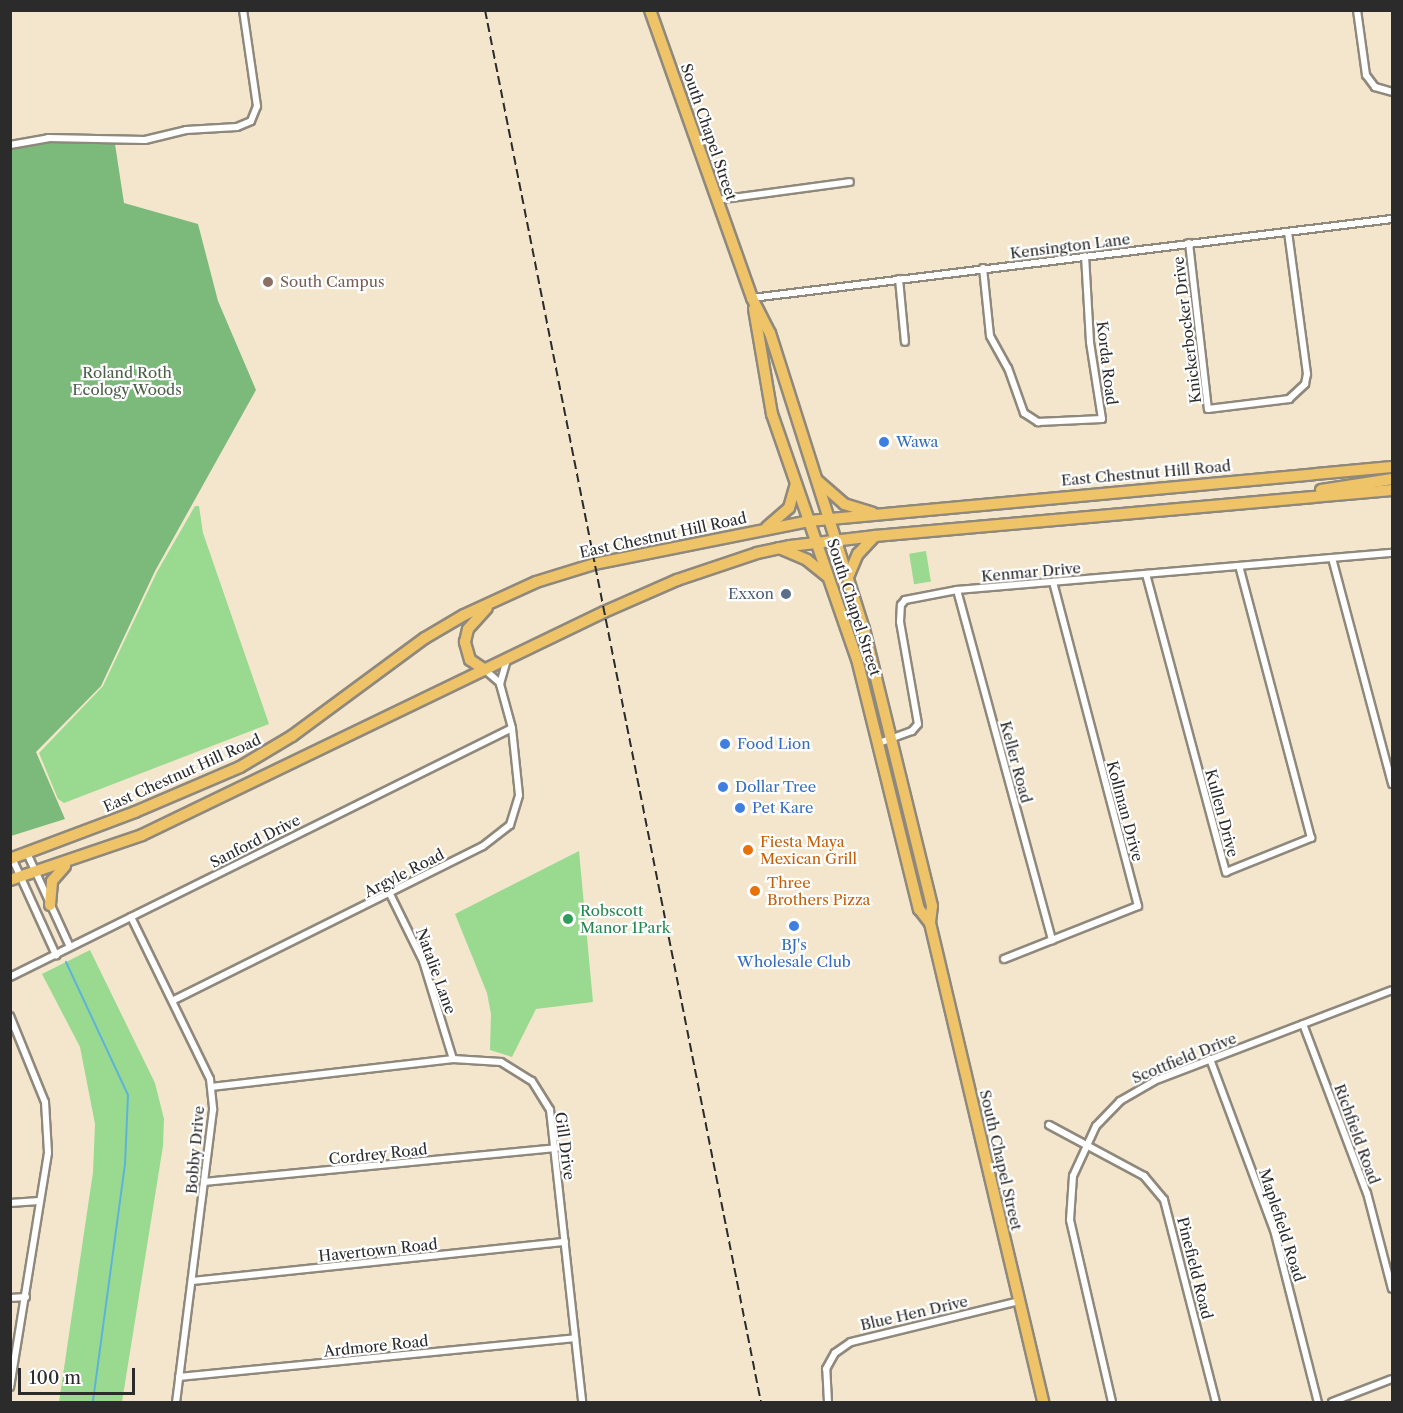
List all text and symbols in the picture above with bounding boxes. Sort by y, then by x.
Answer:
street label: South Chapel Street [677,61,741,203]
street label: Kensington Lane [1009,230,1131,262]
street label: Knickerbocker Drive [1169,255,1205,405]
place label: South Campus [280,273,385,291]
marker: South Campus [261,275,275,289]
street label: Korda Road [1093,320,1121,406]
park label: Roland Roth Ecology Woods [72,363,182,398]
place label: Wawa [896,433,939,451]
marker: Wawa [877,435,891,449]
street label: East Chestnut Hill Road [1060,457,1232,489]
street label: East Chestnut Hill Road [578,508,748,562]
street label: South Chapel Street [823,536,885,678]
street label: Kenmar Drive [980,559,1082,585]
place label: Exxon [728,585,774,603]
marker: Exxon [779,587,793,601]
street label: Keller Road [996,719,1036,805]
street label: East Chestnut Hill Road [100,730,264,816]
place label: Food Lion [737,735,811,753]
marker: Food Lion [718,737,732,751]
street label: Kollman Drive [1103,759,1147,863]
street label: Kullen Drive [1202,767,1242,859]
place label: Dollar Tree [735,778,817,796]
marker: Dollar Tree [716,780,730,794]
place label: Pet Kare [752,799,813,817]
marker: Pet Kare [733,801,747,815]
street label: Sanford Drive [207,811,303,871]
place label: Fiesta Maya Mexican Grill [760,832,857,867]
marker: Fiesta Maya Mexican Grill [741,843,755,857]
street label: Argyle Road [361,845,447,901]
place label: Three Brothers Pizza [767,873,871,908]
marker: Three Brothers Pizza [748,884,762,898]
place label: Robscott Manor 1Park [580,901,671,936]
marker: Robscott Manor 1Park [561,912,575,926]
marker: BJ's Wholesale Club [787,919,801,933]
street label: Natalie Lane [412,926,460,1016]
place label: BJ's Wholesale Club [737,935,851,970]
street label: Scottfield Drive [1129,1029,1239,1087]
street label: Richfield Road [1331,1081,1383,1187]
street label: South Chapel Street [976,1088,1026,1232]
street label: Bobby Drive [182,1105,208,1195]
street label: Gill Drive [551,1111,579,1181]
street label: Cordrey Road [327,1140,429,1168]
street label: Maplefield Road [1255,1166,1309,1284]
street label: Pinefield Road [1174,1215,1216,1321]
street label: Havertown Road [318,1235,438,1265]
street label: Blue Hen Drive [859,1292,969,1334]
street label: Ardmore Road [323,1332,429,1360]
scale bar [21,1356,138,1394]
text: 100 m [29,1367,81,1389]

